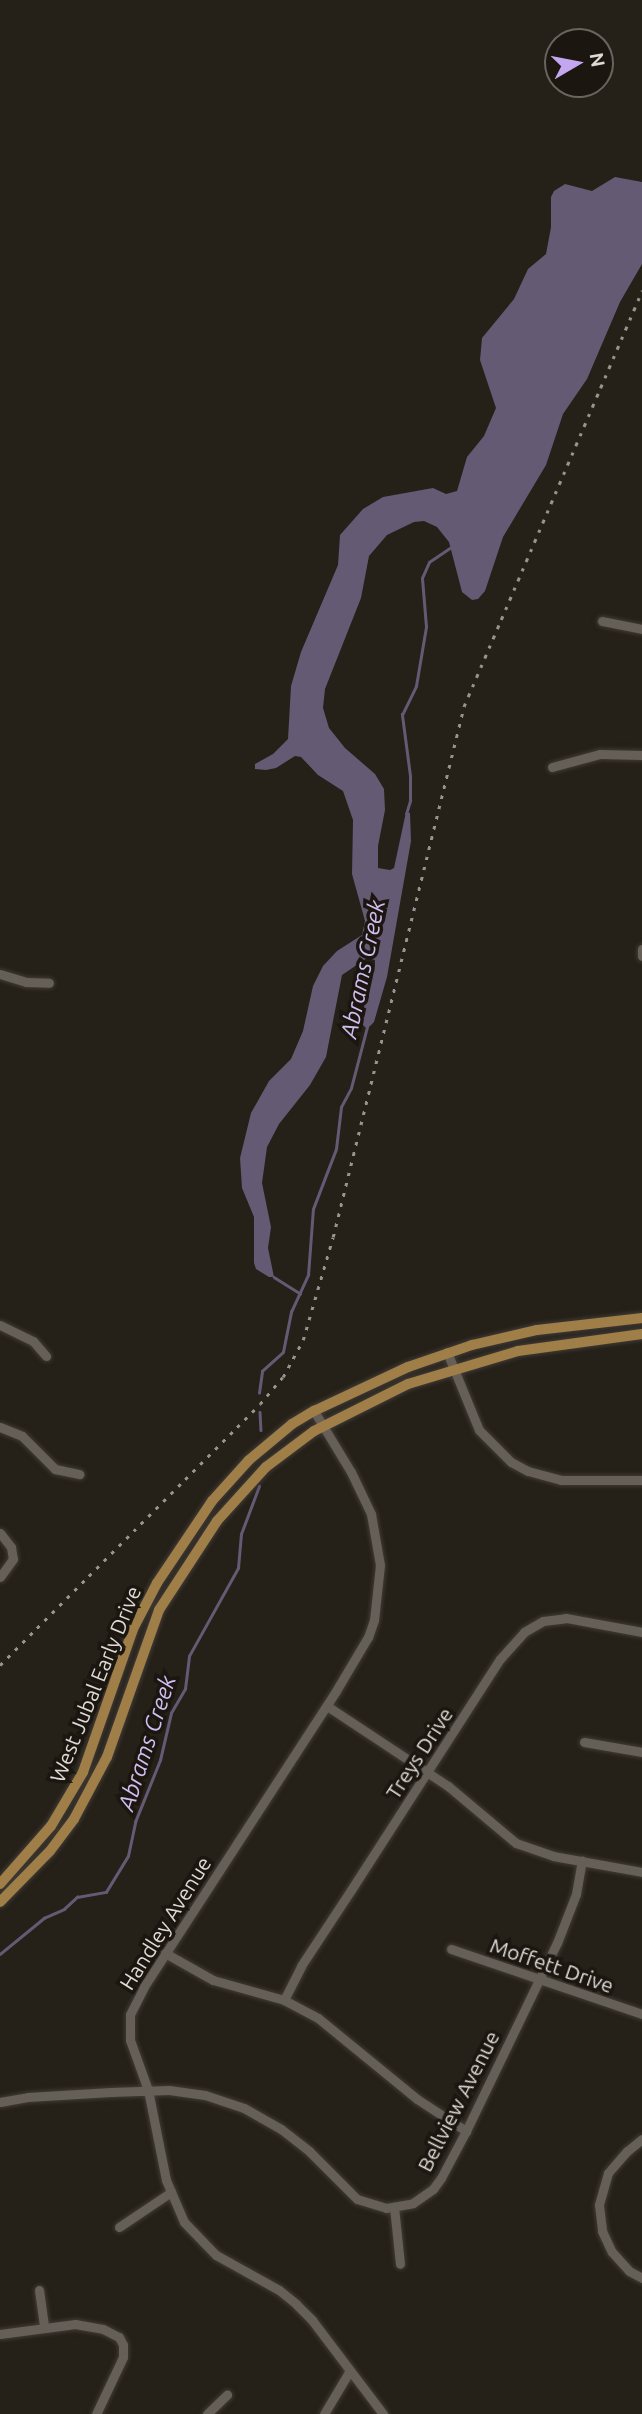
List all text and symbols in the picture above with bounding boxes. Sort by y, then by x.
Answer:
north arrow [544,28,614,98]
text: N [586,51,610,69]
water label: Abrams Creek [335,897,391,1041]
street label: West Jubal Early Drive [44,1582,146,1786]
water label: Abrams Creek [112,1672,182,1814]
street label: Treys Drive [380,1702,458,1804]
street label: Handley Avenue [114,1852,216,1994]
street label: Moffett Drive [487,1932,617,1998]
street label: Bellview Avenue [412,2026,504,2176]

